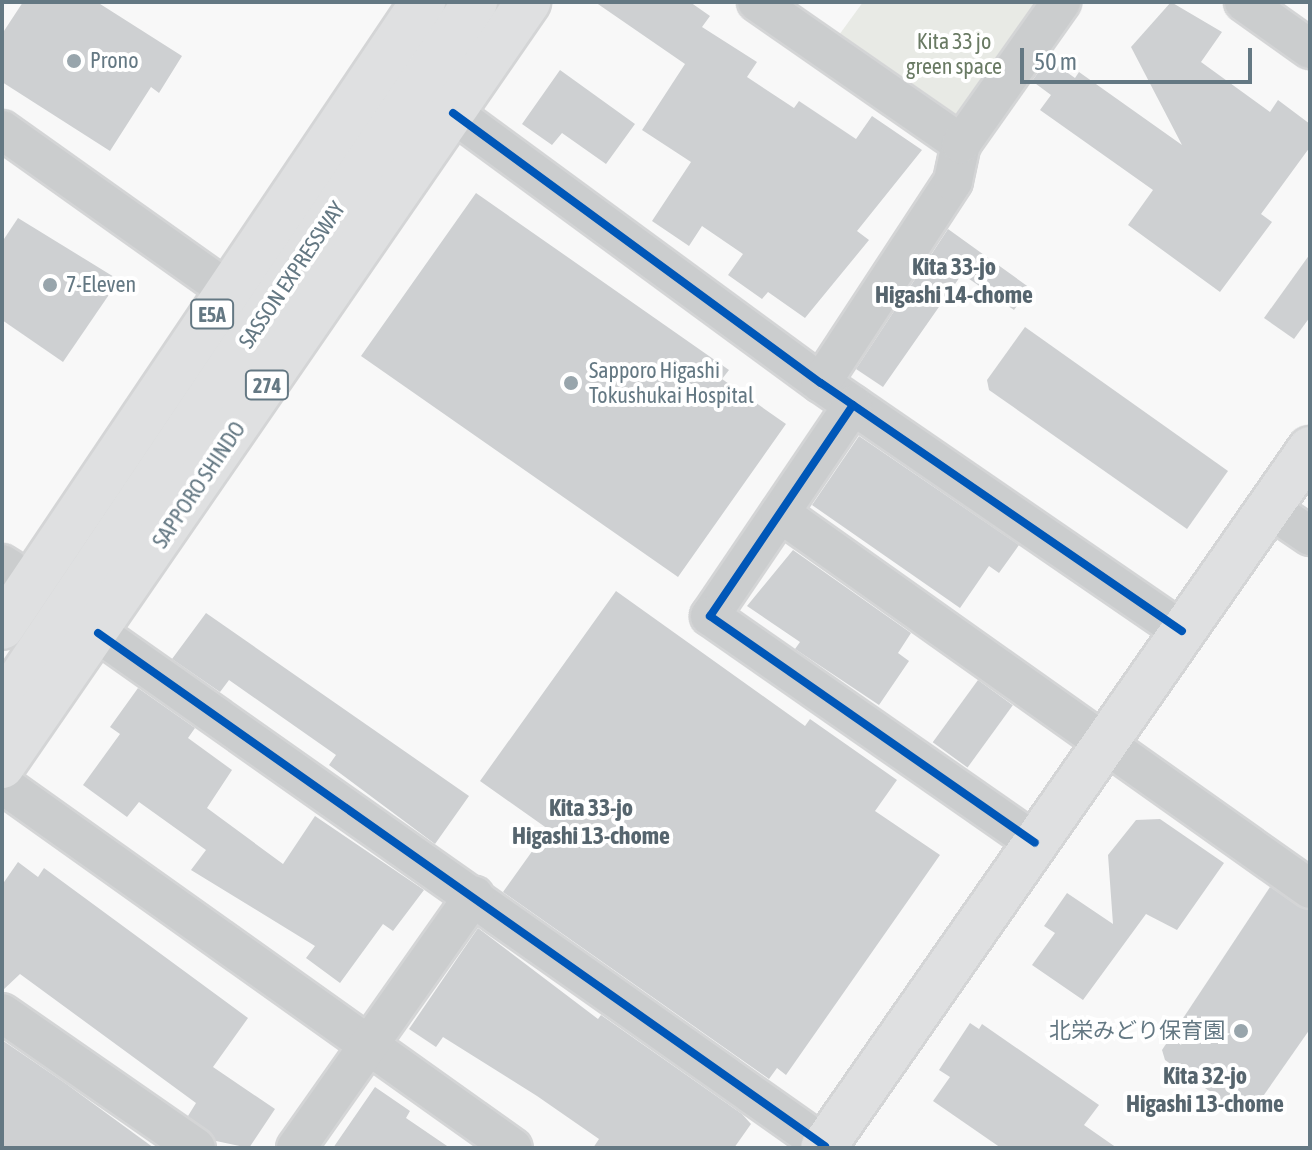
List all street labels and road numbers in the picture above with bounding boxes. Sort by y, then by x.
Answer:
street label: SASSON EXPRESSWAY [233,197,351,353]
road number: E5A [190,298,234,330]
road number: 274 [243,369,291,401]
street label: SAPPORO SHINDO [147,417,251,553]

